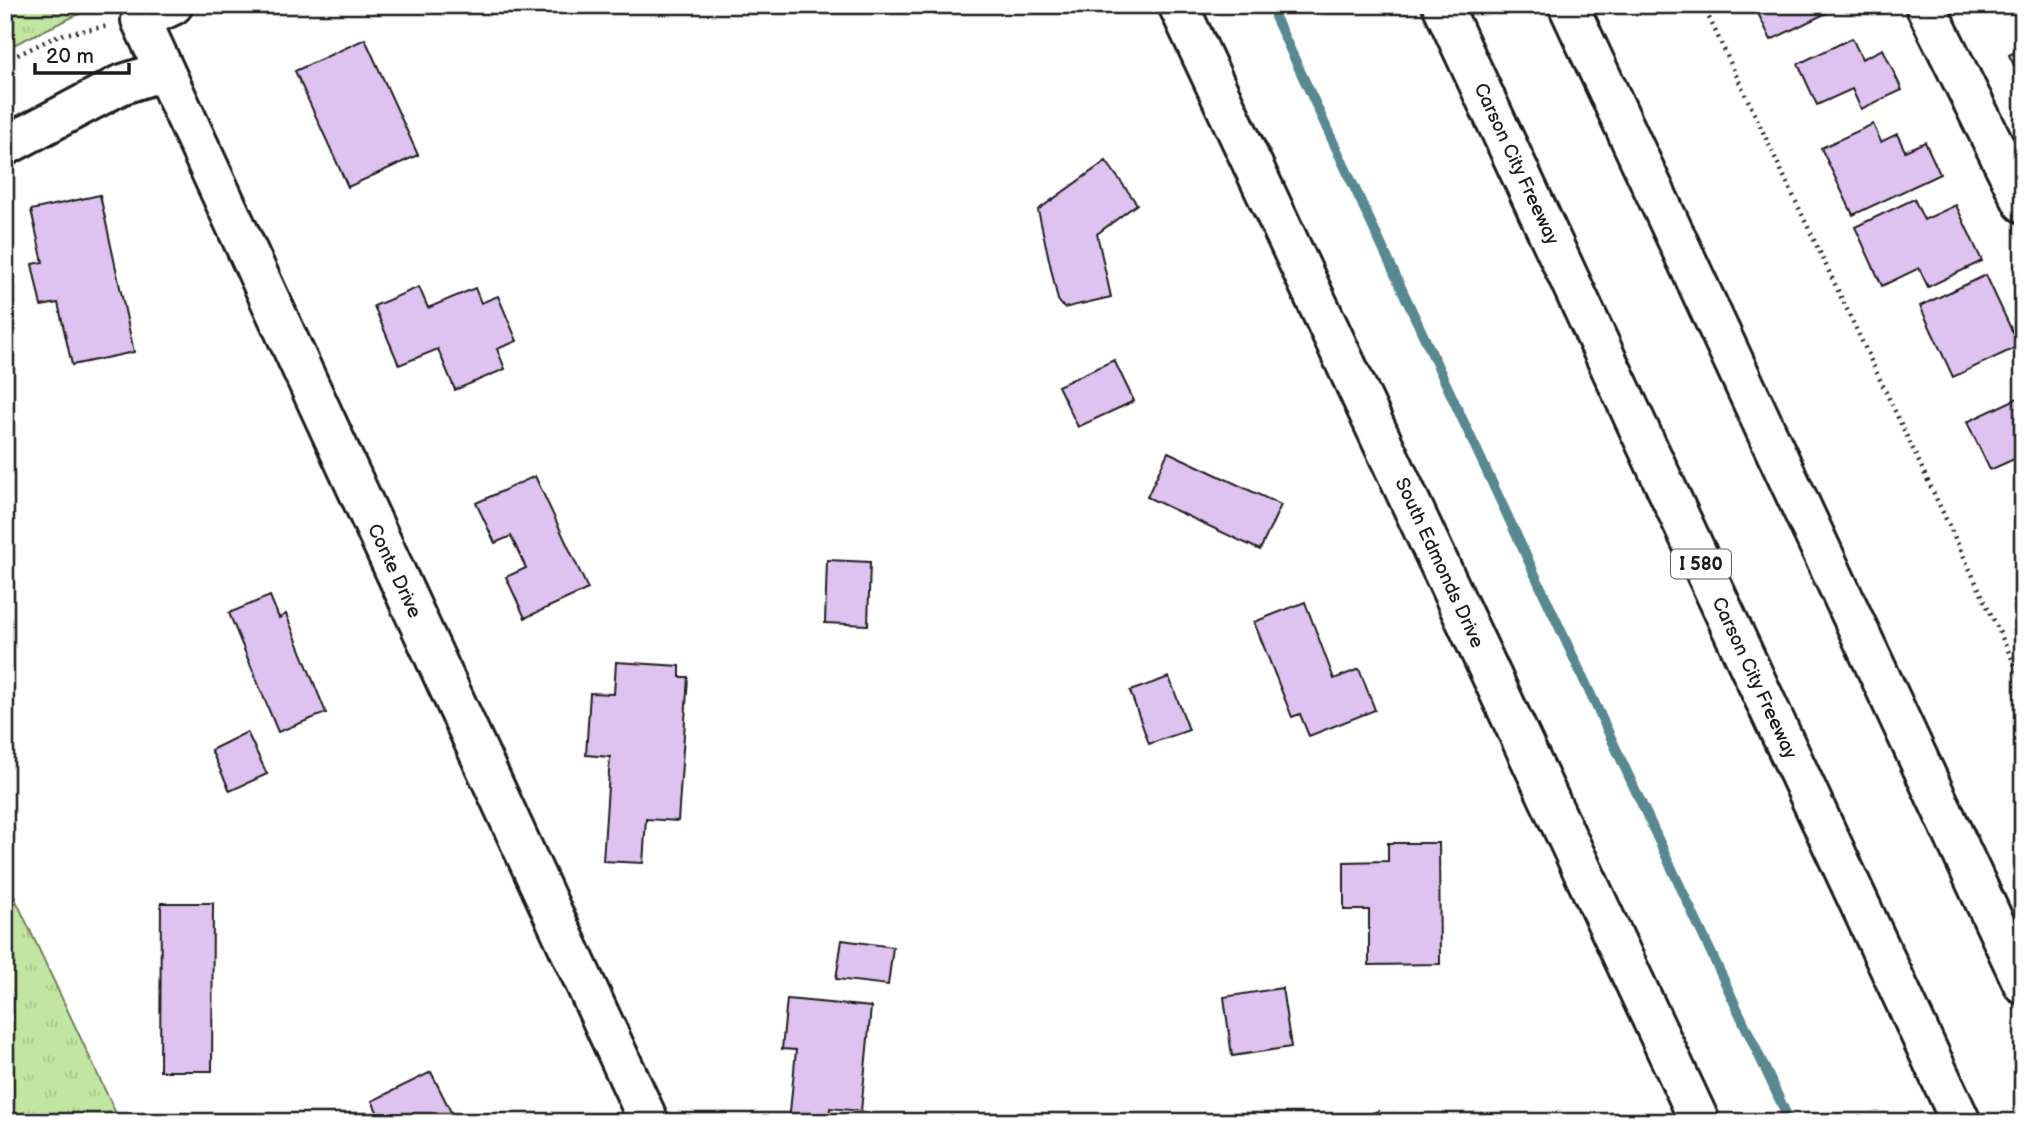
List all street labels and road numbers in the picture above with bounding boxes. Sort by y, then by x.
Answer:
street label: Carson City Freeway [1468,80,1564,249]
street label: South Edmonds Drive [1390,474,1488,652]
street label: Conte Drive [362,520,426,622]
road number: I 580 [1671,550,1731,578]
street label: Carson City Freeway [1706,594,1802,763]

